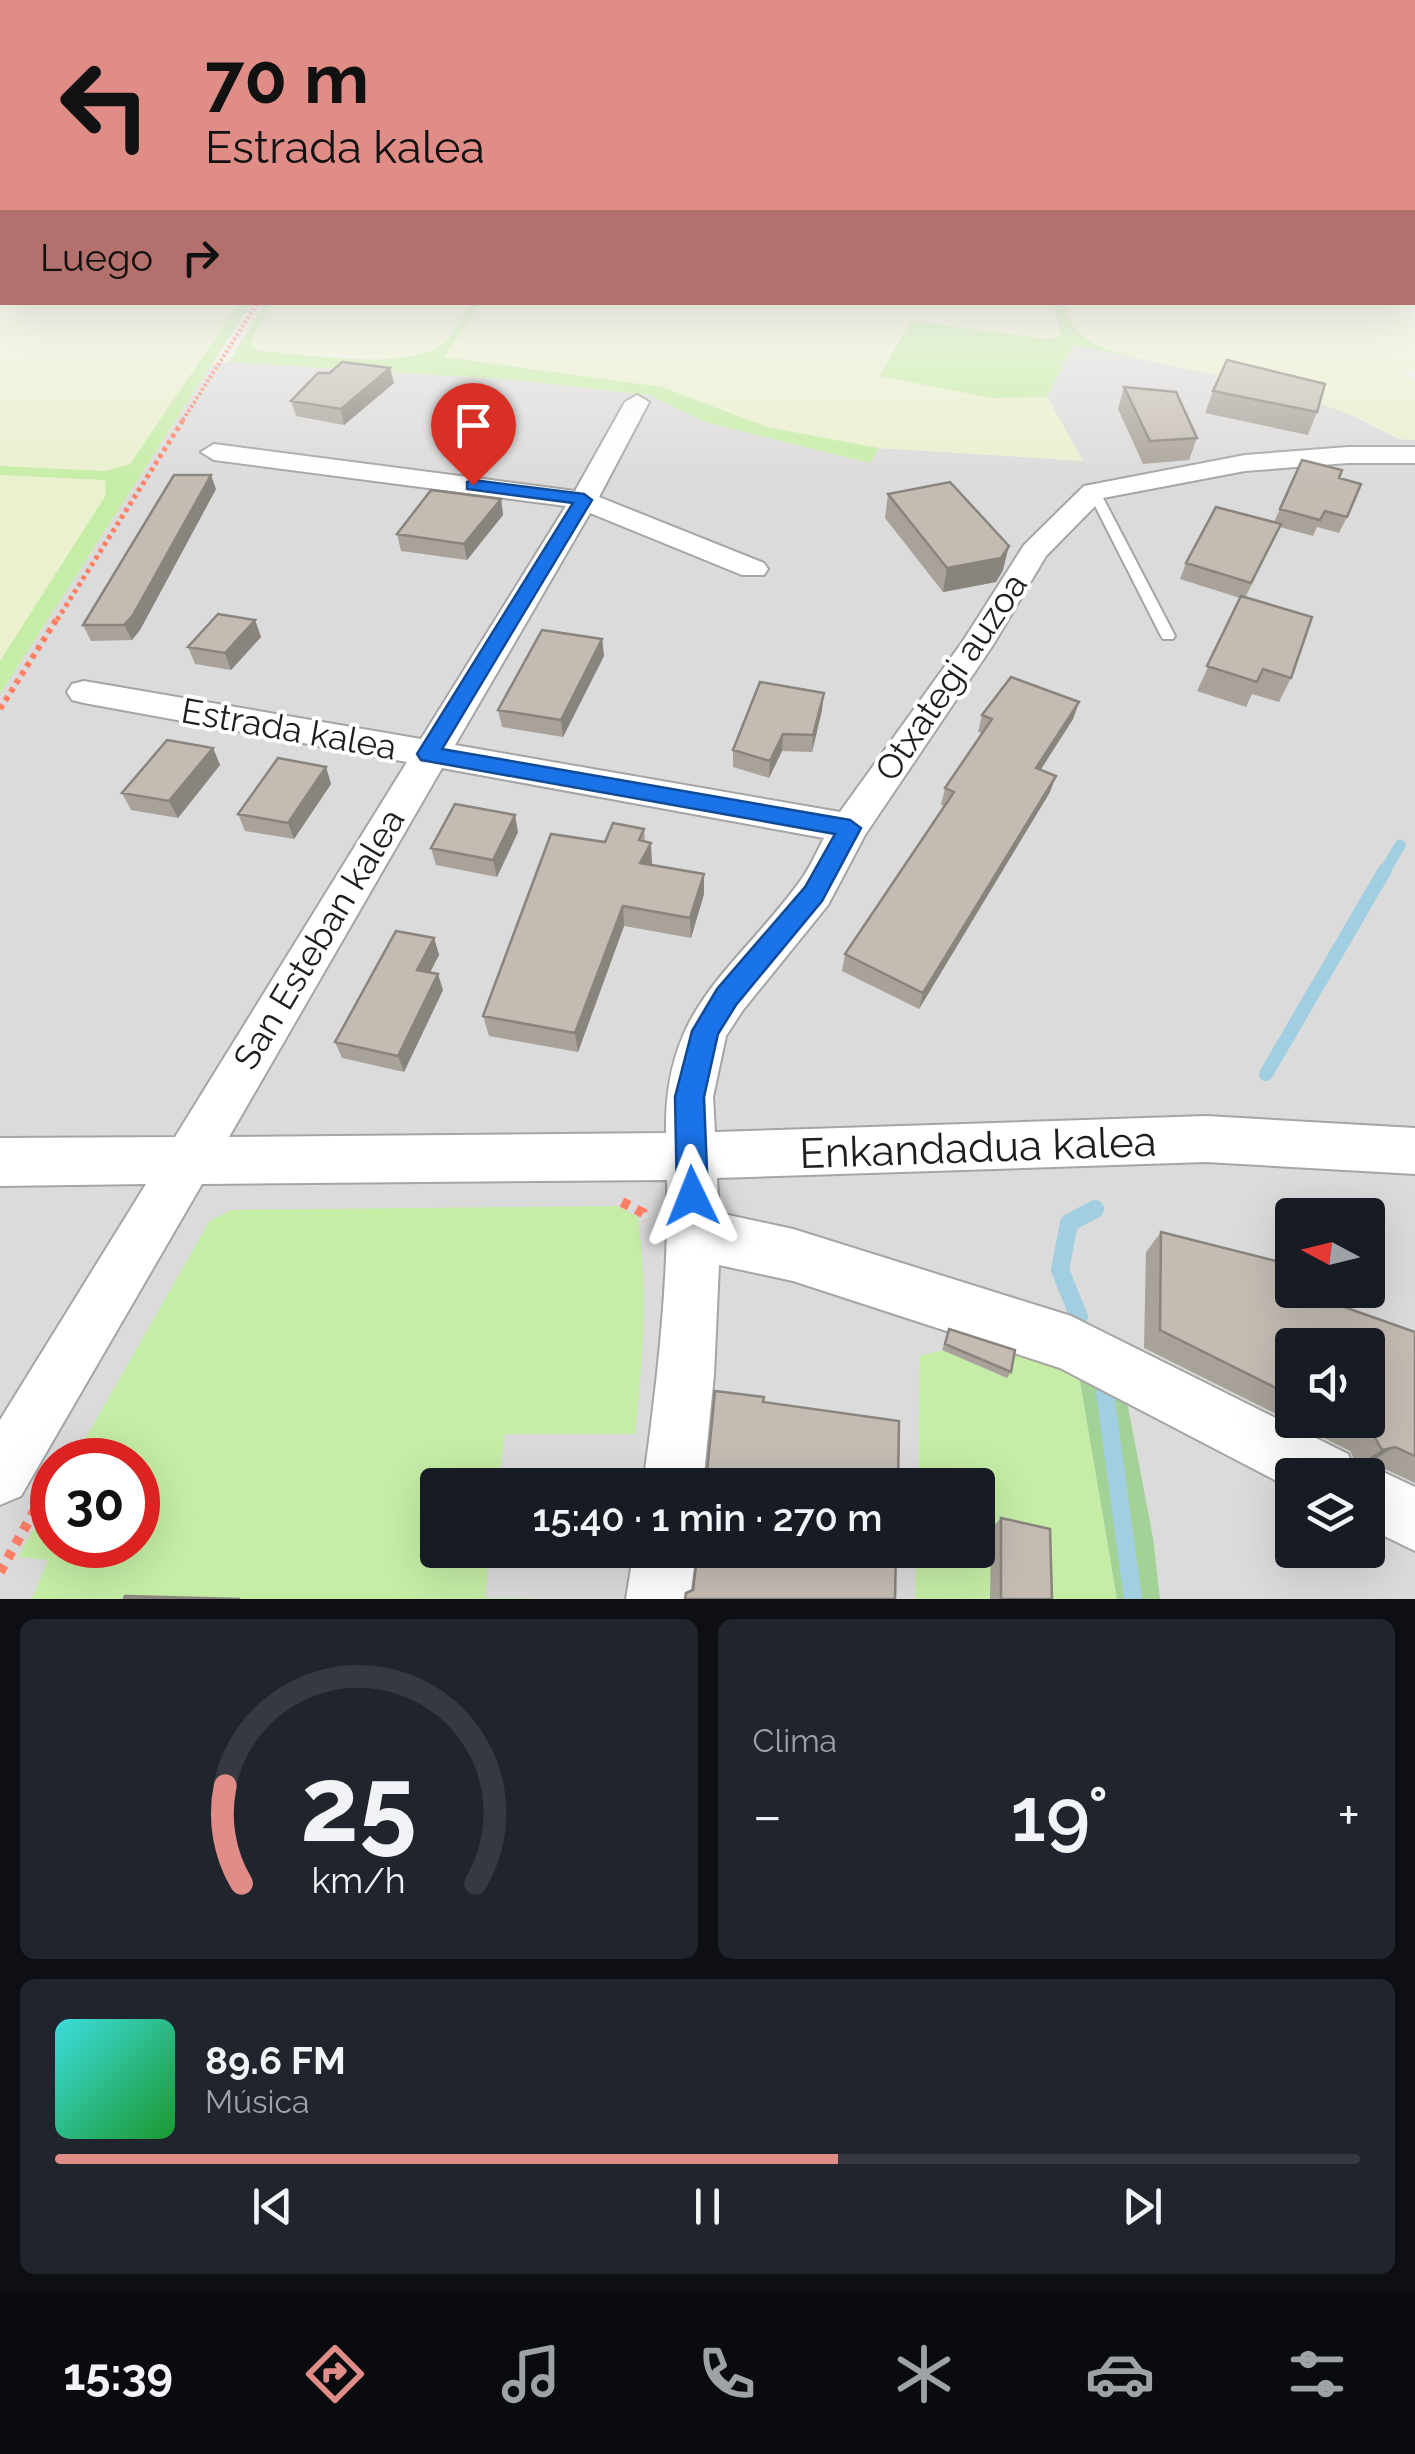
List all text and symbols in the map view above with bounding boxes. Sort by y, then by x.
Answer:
text: 70 m [205,37,369,119]
icon: left [40,40,170,170]
text: Estrada kalea [205,121,485,174]
icon: right [173,230,228,285]
text: Luego [40,235,153,280]
pin [431,383,516,486]
icon: arrive [446,398,501,453]
street label: Otxategi auzoa [866,565,1035,788]
street label: Estrada kalea [178,689,400,768]
street label: San Esteban kalea [225,801,412,1076]
street label: Enkandadua kalea [799,1117,1157,1178]
position arrow [640,1144,744,1248]
north arrow [1275,1198,1385,1308]
map controls [1275,1198,1385,1568]
button: sound [1275,1328,1385,1438]
speed limit sign: 30 [30,1438,160,1568]
button: layers [1275,1458,1385,1568]
text: 15:40 · 1 min · 270 m [533,1495,882,1540]
text: Clima [753,1722,837,1759]
text: 25 [301,1743,417,1865]
text: 19° [1011,1770,1109,1859]
text: − [753,1783,782,1848]
text: + [1337,1783,1360,1848]
text: km/h [312,1859,406,1901]
text: 89.6 FM [205,2038,346,2083]
text: Música [205,2083,310,2120]
icon: previous [245,2179,300,2234]
icon: pause [680,2179,735,2234]
icon: next [1115,2179,1170,2234]
icon: directions [300,2339,370,2409]
icon: music [496,2339,566,2409]
icon: phone [692,2339,762,2409]
icon: climate [889,2339,959,2409]
icon: car [1085,2339,1155,2409]
icon: filters [1282,2339,1352,2409]
text: 15:39 [63,2348,173,2401]

